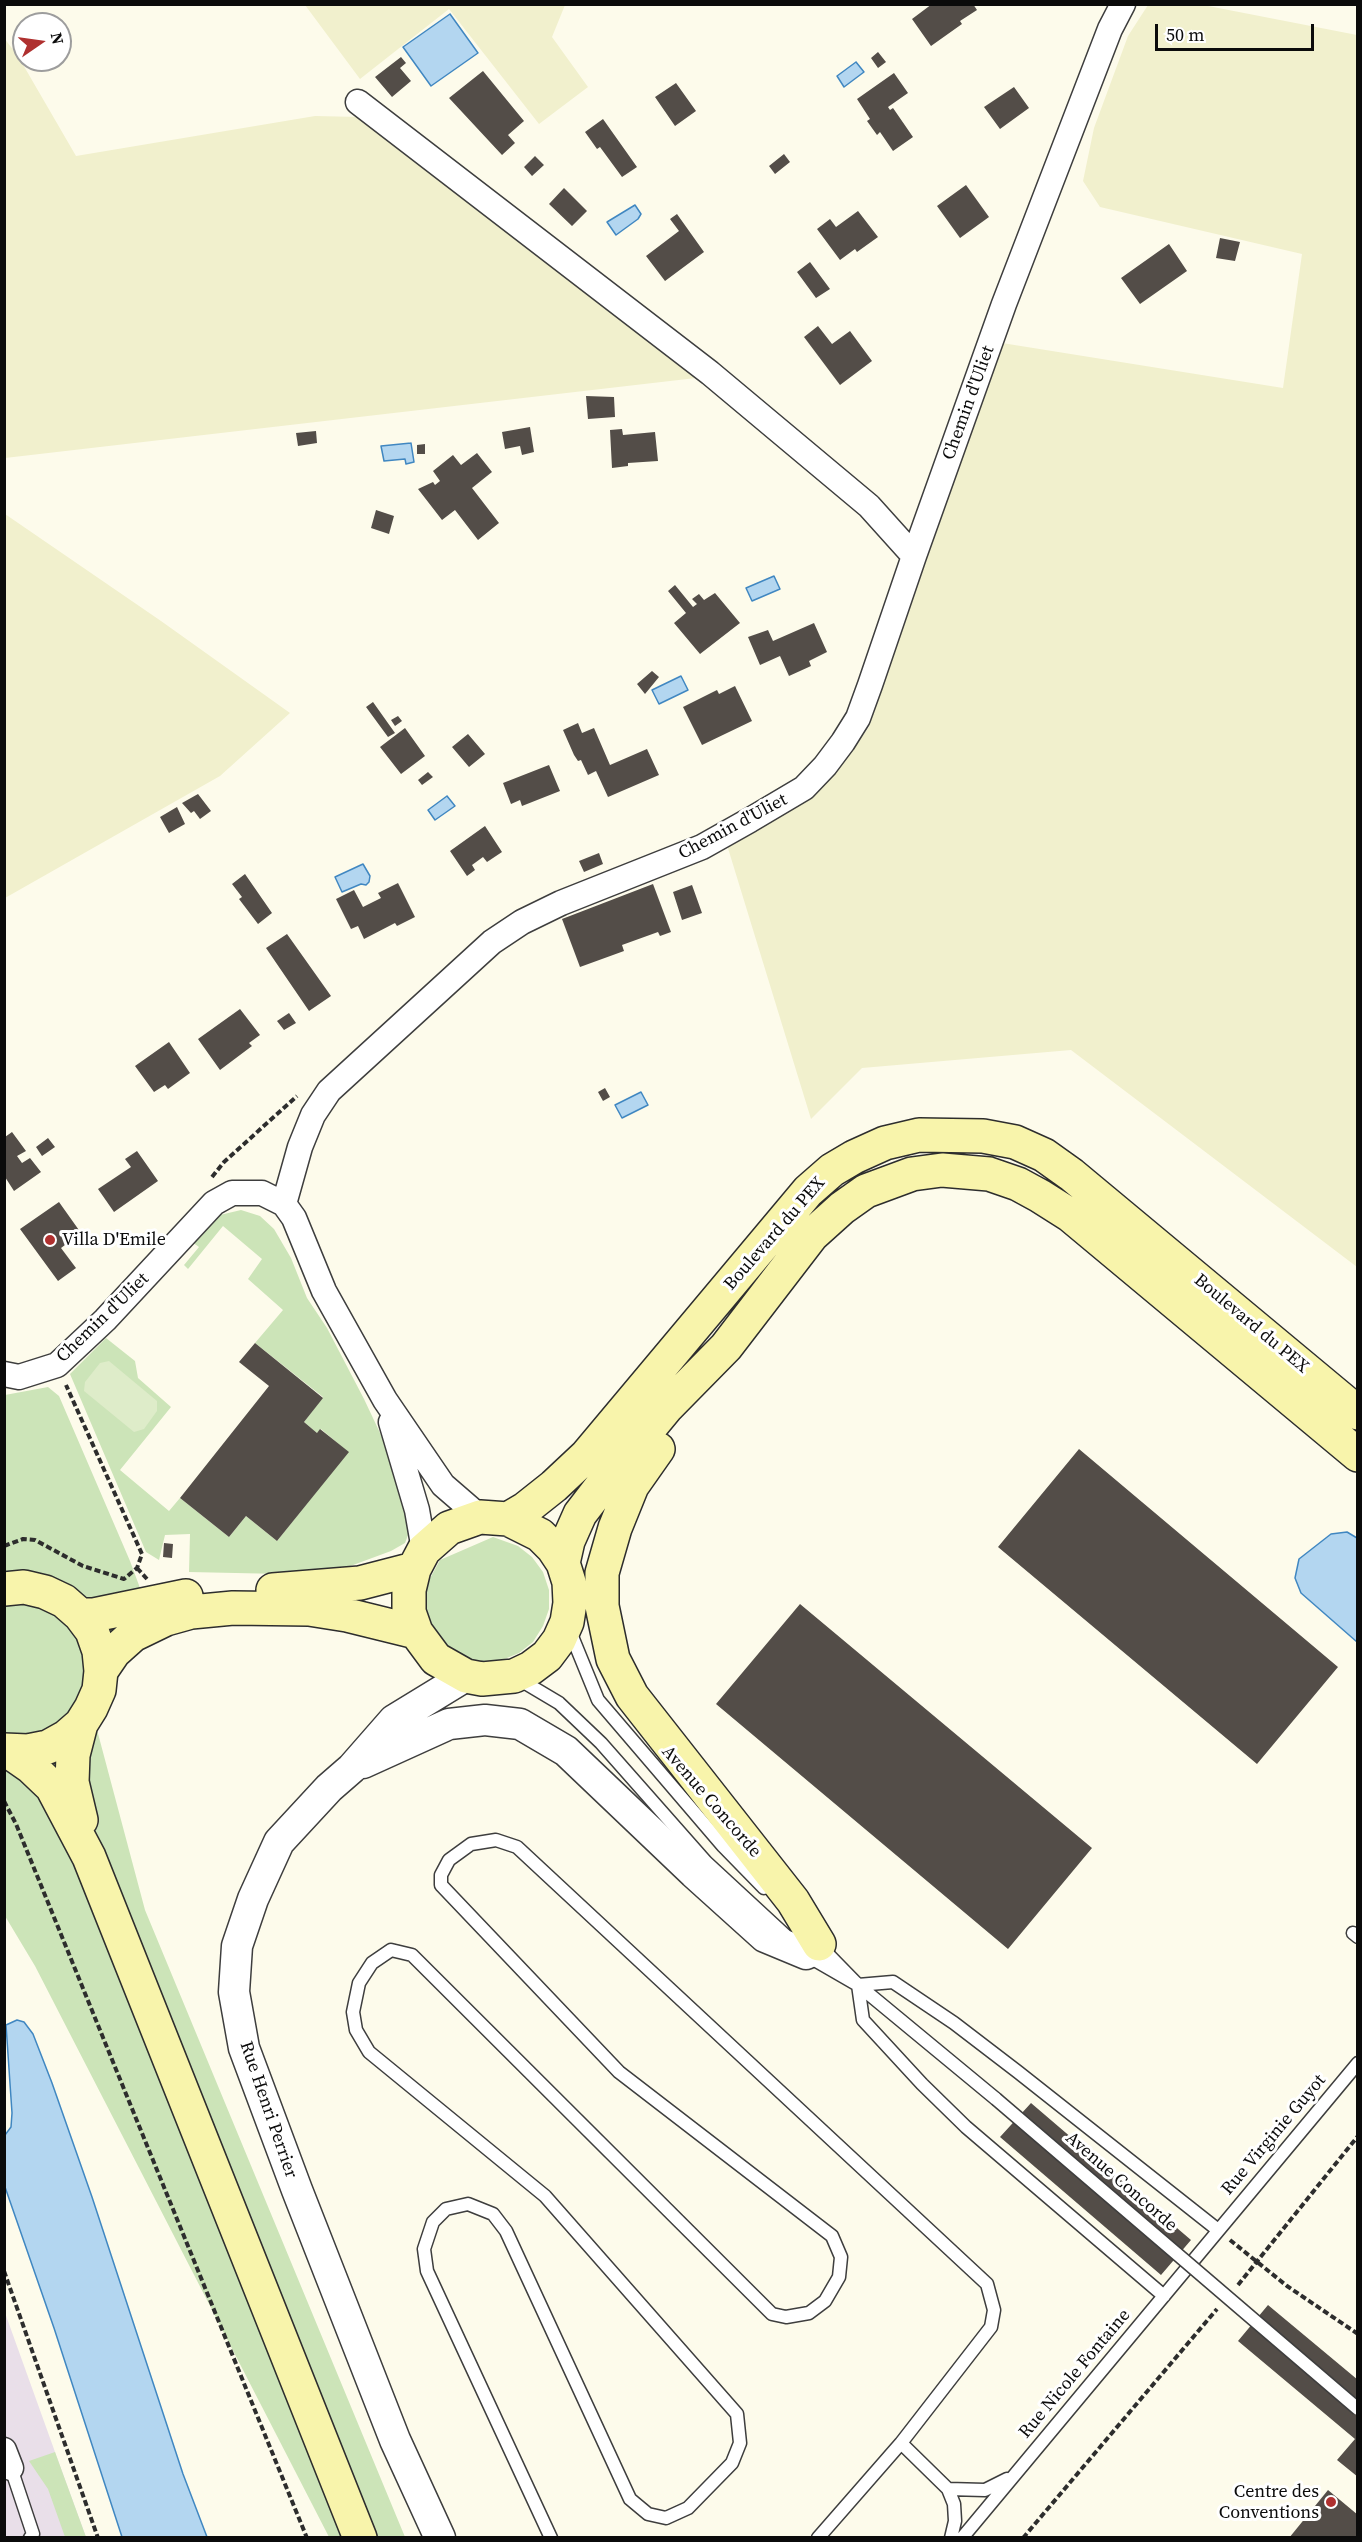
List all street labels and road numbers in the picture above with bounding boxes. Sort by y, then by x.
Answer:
street label: Chemin d'Uliet [938,343,1000,463]
street label: Chemin d'Uliet [675,789,791,865]
street label: Boulevard du PEX [720,1173,830,1295]
street label: Chemin d'Uliet [52,1269,154,1367]
street label: Boulevard du PEX [1189,1270,1313,1378]
street label: Avenue Concorde [657,1742,765,1862]
street label: Rue Henri Perrier [234,2039,302,2181]
street label: Rue Virginie Guyot [1217,2070,1331,2200]
street label: Avenue Concorde [1061,2128,1181,2236]
street label: Rue Nicole Fontaine [1015,2305,1135,2443]

